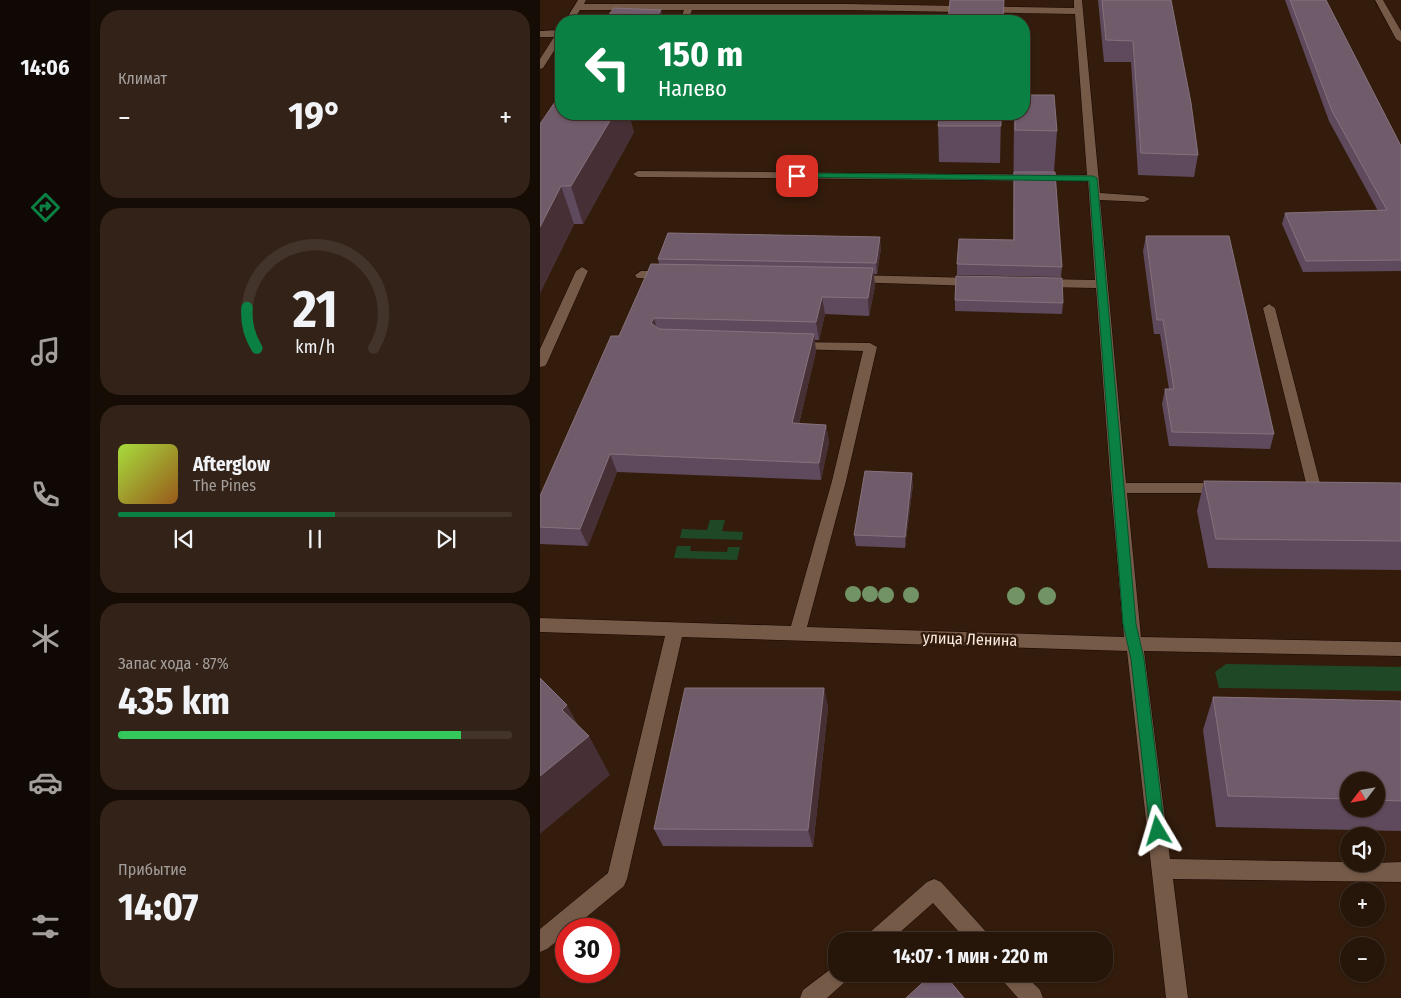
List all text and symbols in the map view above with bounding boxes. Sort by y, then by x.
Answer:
text: 150 m [658,33,743,75]
icon: left [575,35,640,100]
text: 14:06 [20,54,70,81]
text: Климат [118,69,167,88]
text: Налево [658,75,727,102]
text: 19° [288,93,342,139]
text: − [118,101,131,134]
text: + [499,101,512,134]
pin [776,155,818,197]
icon: arrive [783,162,811,190]
icon: directions [28,190,63,225]
text: 21 [291,278,338,341]
icon: music [28,334,63,369]
text: km/h [295,336,335,358]
text: Afterglow [193,453,270,476]
text: The Pines [193,476,256,495]
icon: phone [28,477,63,512]
icon: previous [170,525,198,553]
icon: pause [301,525,329,553]
icon: next [432,525,460,553]
icon: climate [28,621,63,656]
street label: улица Ленина [922,628,1018,650]
text: Запас хода · 87% [118,654,229,673]
text: 435 km [118,678,230,724]
icon: car [28,765,63,800]
north arrow [1340,772,1385,818]
map controls [1340,772,1385,982]
position arrow [1131,804,1183,856]
button: sound [1340,827,1385,872]
text: Прибытие [118,860,187,879]
button: + [1340,882,1385,927]
text: 14:07 [118,884,199,930]
icon: filters [28,909,63,944]
speed limit sign: 30 [555,918,620,983]
button: − [1340,937,1385,982]
text: 14:07 · 1 мин · 220 m [893,945,1048,968]

